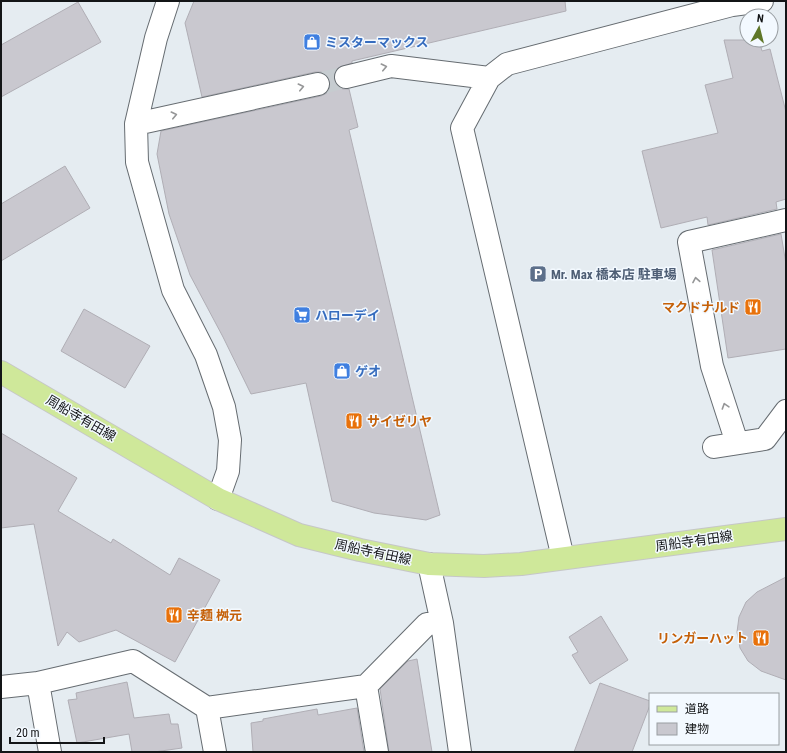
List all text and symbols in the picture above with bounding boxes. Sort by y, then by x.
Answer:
north arrow [739,8,779,48]
text: N [756,12,765,25]
shop icon: ミスターマックス [302,32,322,52]
place label: ミスターマックス [325,35,429,50]
one-way arrow [381,64,388,72]
one-way arrow [298,84,304,92]
one-way arrow [171,112,177,120]
parking icon: Mr. Max 橋本店 駐車場 [528,264,548,284]
place label: Mr. Max 橋本店 駐車場 [551,267,677,282]
one-way arrow [692,276,701,283]
restaurant icon: マクドナルド [743,297,763,317]
place label: マクドナルド [662,300,740,315]
supermarket icon: ハローデイ [292,305,312,325]
place label: ハローデイ [315,308,380,323]
shop icon: ゲオ [332,361,352,381]
place label: ゲオ [355,364,381,379]
street label: 周船寺有田線 [43,392,119,444]
one-way arrow [721,403,730,410]
restaurant icon: サイゼリヤ [344,411,364,431]
place label: サイゼリヤ [367,414,432,429]
street label: 周船寺有田線 [654,528,734,554]
street label: 周船寺有田線 [333,537,413,567]
restaurant icon: 辛麺 桝元 [164,605,184,625]
place label: 辛麺 桝元 [187,608,242,623]
restaurant icon: リンガーハット [751,628,771,648]
place label: リンガーハット [657,631,748,646]
legend [649,693,779,745]
text: 道路 [685,702,709,716]
scale bar [10,719,104,745]
text: 建物 [685,722,709,736]
text: 20 m [16,726,40,740]

